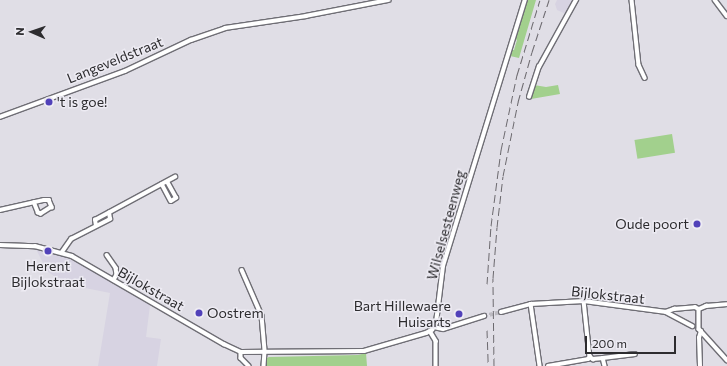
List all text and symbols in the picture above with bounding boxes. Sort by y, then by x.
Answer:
north arrow [12,12,52,52]
text: N [13,27,26,36]
street label: Langeveldstraat [65,33,165,87]
place label: 't is goe! [57,94,107,110]
marker: 't is goe! [44,97,54,107]
street label: Wilselsesteenweg [423,168,469,282]
place label: Oude poort [615,216,689,232]
marker: Oude poort [692,219,702,229]
marker: Herent Bijlokstraat [43,246,53,256]
place label: Herent Bijlokstraat [11,258,85,290]
street label: Bijlokstraat [115,263,187,315]
street label: Bijlokstraat [571,283,645,307]
place label: Bart Hillewaere Huisarts [354,298,451,330]
place label: Oostrem [207,305,264,321]
marker: Oostrem [194,308,204,318]
marker: Bart Hillewaere Huisarts [454,309,464,319]
scale bar [587,328,678,354]
text: 200 m [592,336,627,350]

